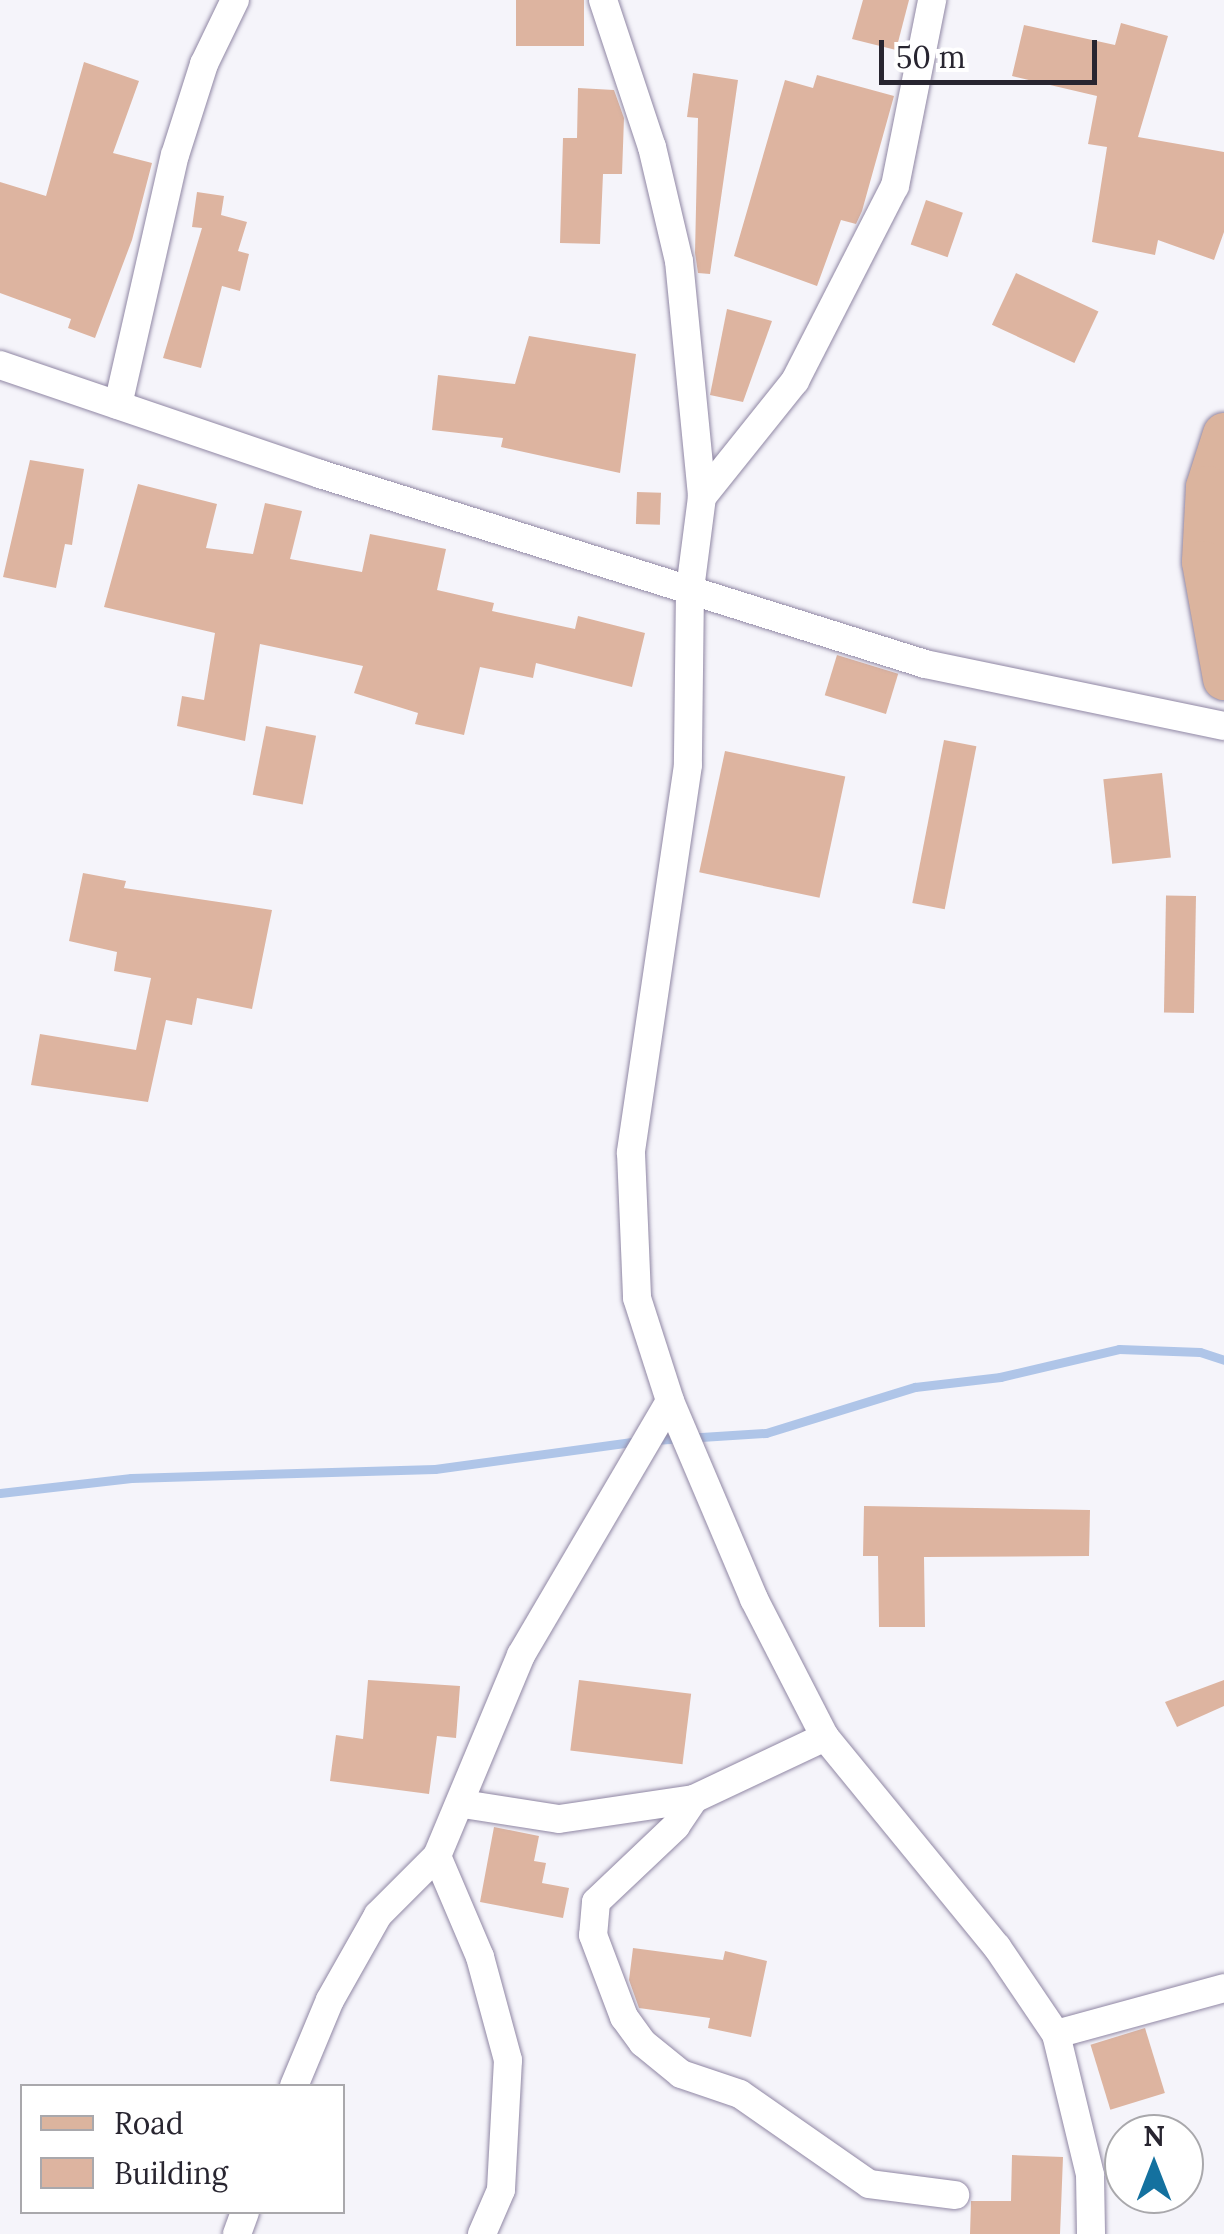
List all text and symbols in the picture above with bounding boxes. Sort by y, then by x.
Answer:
scale bar [884,20,1102,82]
text: 50 m [896,38,966,76]
legend [20,2084,345,2214]
text: Road [114,2104,184,2142]
north arrow [1104,2114,1204,2214]
text: N [1143,2118,1165,2154]
text: Building [114,2154,228,2192]

